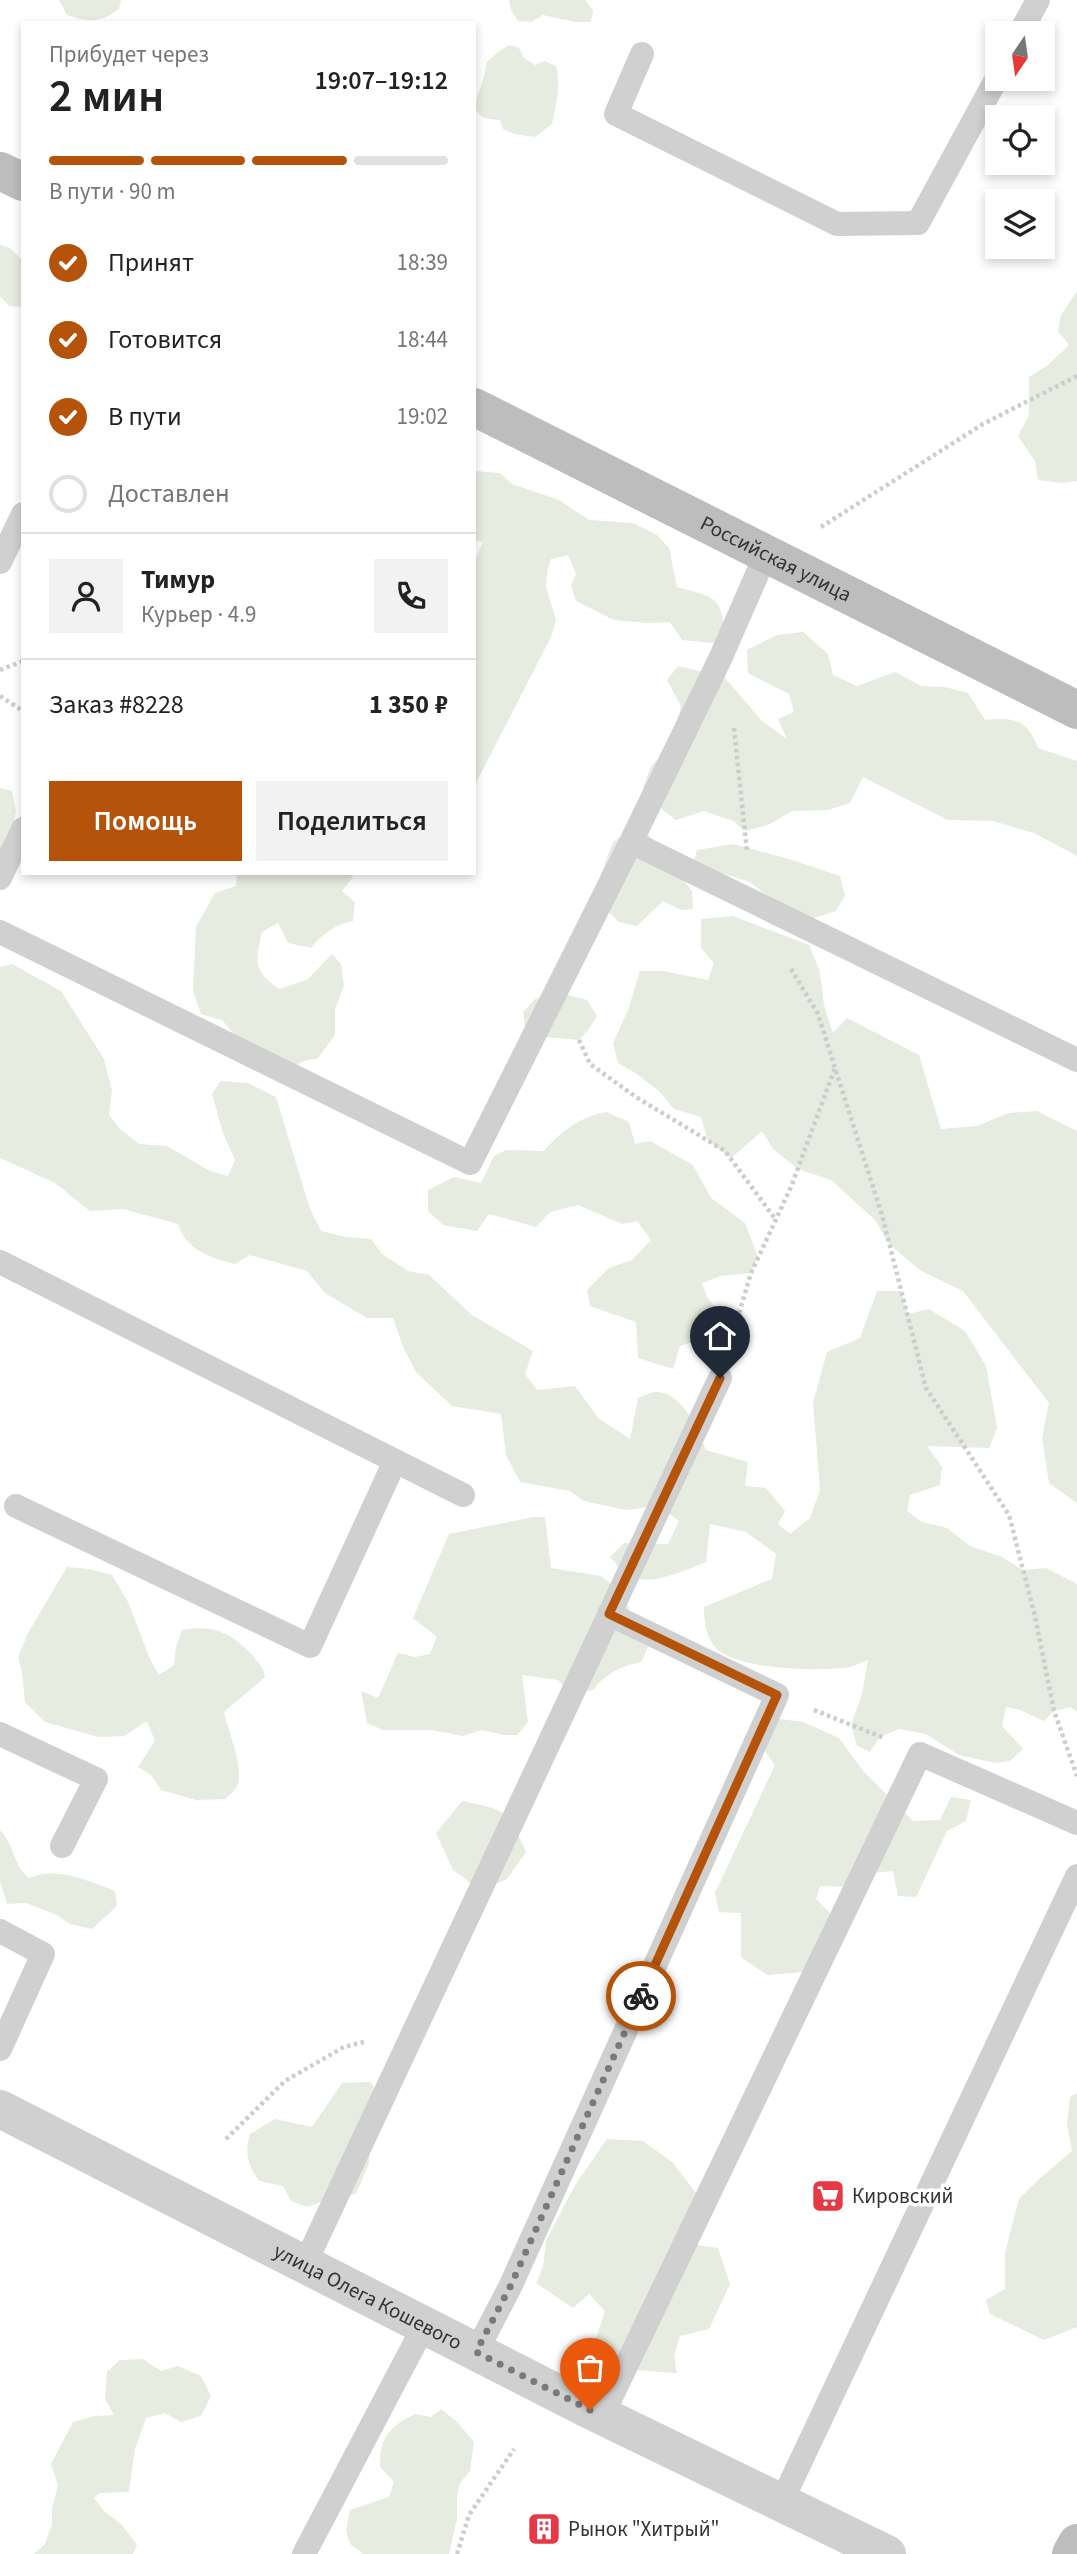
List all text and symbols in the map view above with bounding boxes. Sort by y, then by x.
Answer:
north arrow [985,21,1055,91]
map controls [985,21,1055,259]
text: Прибудет через [49,38,209,71]
text: 19:07–19:12 [315,62,448,99]
text: 2 мин [49,64,164,129]
button: locate [985,105,1055,175]
text: В пути · 90 m [49,175,176,208]
button: layers [985,189,1055,259]
icon: check [49,244,87,282]
text: Принят [108,244,194,281]
text: 18:39 [397,246,448,279]
icon: check [49,321,87,359]
text: Готовится [108,321,222,358]
text: 18:44 [397,323,448,356]
icon: check [49,398,87,436]
text: В пути [108,398,182,435]
text: 19:02 [397,400,448,433]
text: Доставлен [108,475,230,512]
street label: Российская улица [695,508,857,609]
button: person [49,559,123,633]
button: phone [374,559,448,633]
text: Тимур [141,561,215,598]
text: Курьер · 4.9 [141,598,256,631]
text: Заказ #8228 [49,686,184,723]
text: 1 350 ₽ [369,686,448,723]
button: Помощь [49,781,242,861]
button: Поделиться [256,781,448,861]
pin [690,1306,750,1378]
icon: home [701,1317,739,1355]
courier [606,1961,676,2031]
icon: bike [622,1977,660,2015]
supermarket icon: Кировский [809,2177,847,2215]
place label: Кировский [852,2181,953,2211]
street label: улица Олега Кошевого [268,2236,467,2357]
pin [560,2338,620,2410]
icon: bag [571,2349,609,2387]
building icon: Рынок "Хитрый" [525,2510,563,2548]
place label: Рынок "Хитрый" [568,2514,719,2544]

